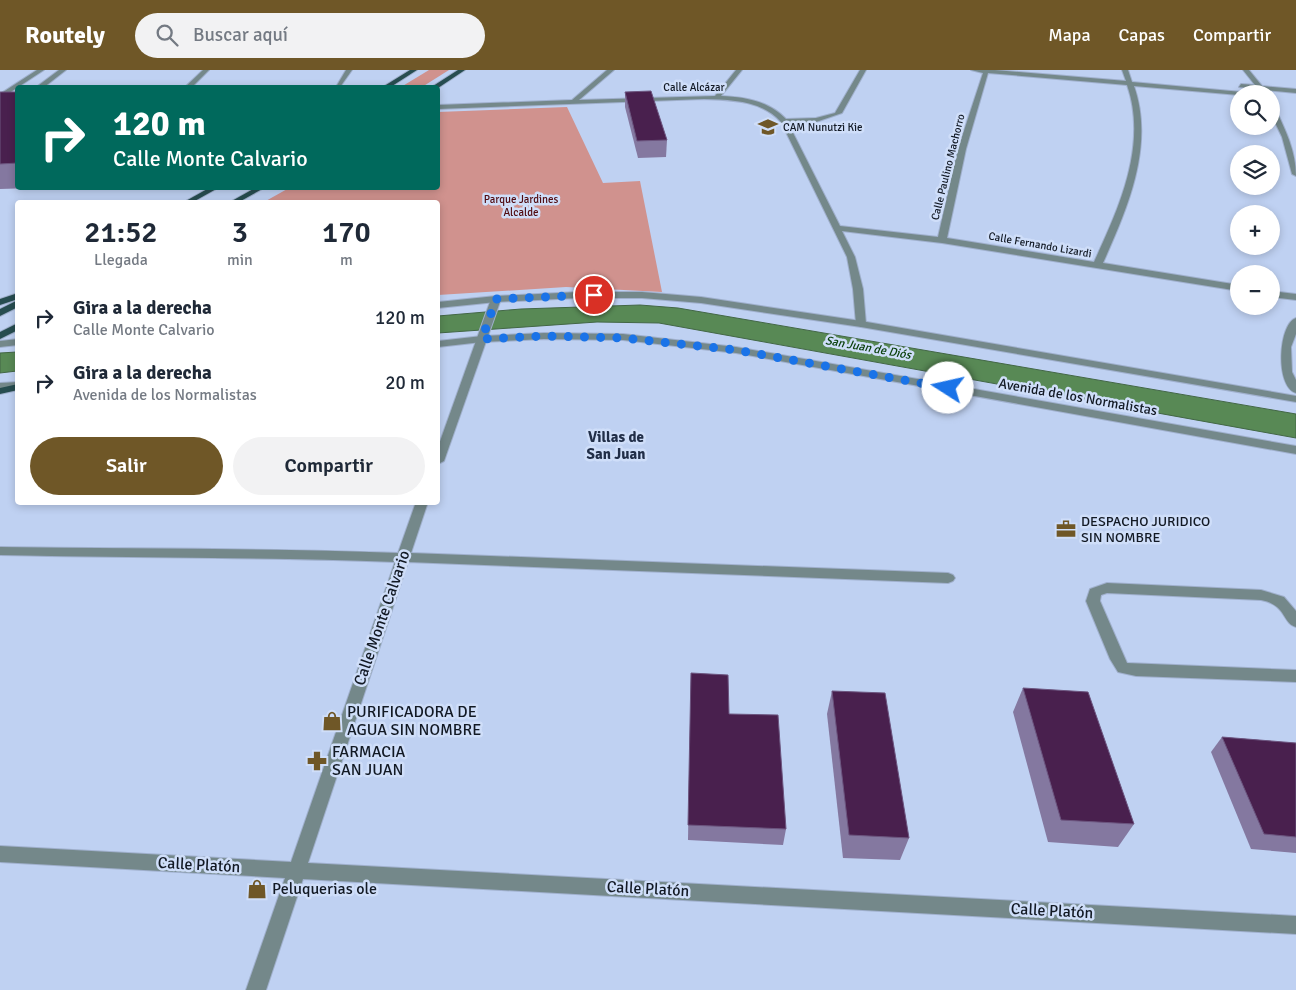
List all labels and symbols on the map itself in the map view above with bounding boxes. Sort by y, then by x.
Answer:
street label: Calle Alcázar [663,81,725,94]
street label: Calle Paulino Machorro [928,112,968,222]
school or university icon: CAM Nunutzi Kie [757,116,779,138]
place label: CAM Nunutzi Kie [783,121,863,134]
park label: Parque Jardines Alcalde [484,193,558,219]
street label: Calle Fernando Lizardi [987,230,1093,260]
pin [573,274,615,316]
water label: San Juan de Diós [824,333,914,363]
position arrow [921,361,973,413]
street label: Avenida de los Normalistas [997,375,1159,419]
district label: Villas de San Juan [587,428,645,463]
place label: DESPACHO JURIDICO SIN NOMBRE [1081,513,1210,546]
office icon: DESPACHO JURIDICO SIN NOMBRE [1055,518,1077,540]
street label: Calle Monte Calvario [349,548,415,688]
place label: PURIFICADORA DE AGUA SIN NOMBRE [347,702,481,740]
shop icon: PURIFICADORA DE AGUA SIN NOMBRE [321,710,343,732]
place label: FARMACIA SAN JUAN [332,742,406,780]
pharmacy icon: FARMACIA SAN JUAN [306,750,328,772]
street label: Calle Platón [157,853,241,877]
street label: Calle Platón [606,877,690,901]
shop icon: Peluquerias ole [246,878,268,900]
place label: Peluquerias ole [272,879,377,899]
street label: Calle Platón [1010,899,1094,923]

